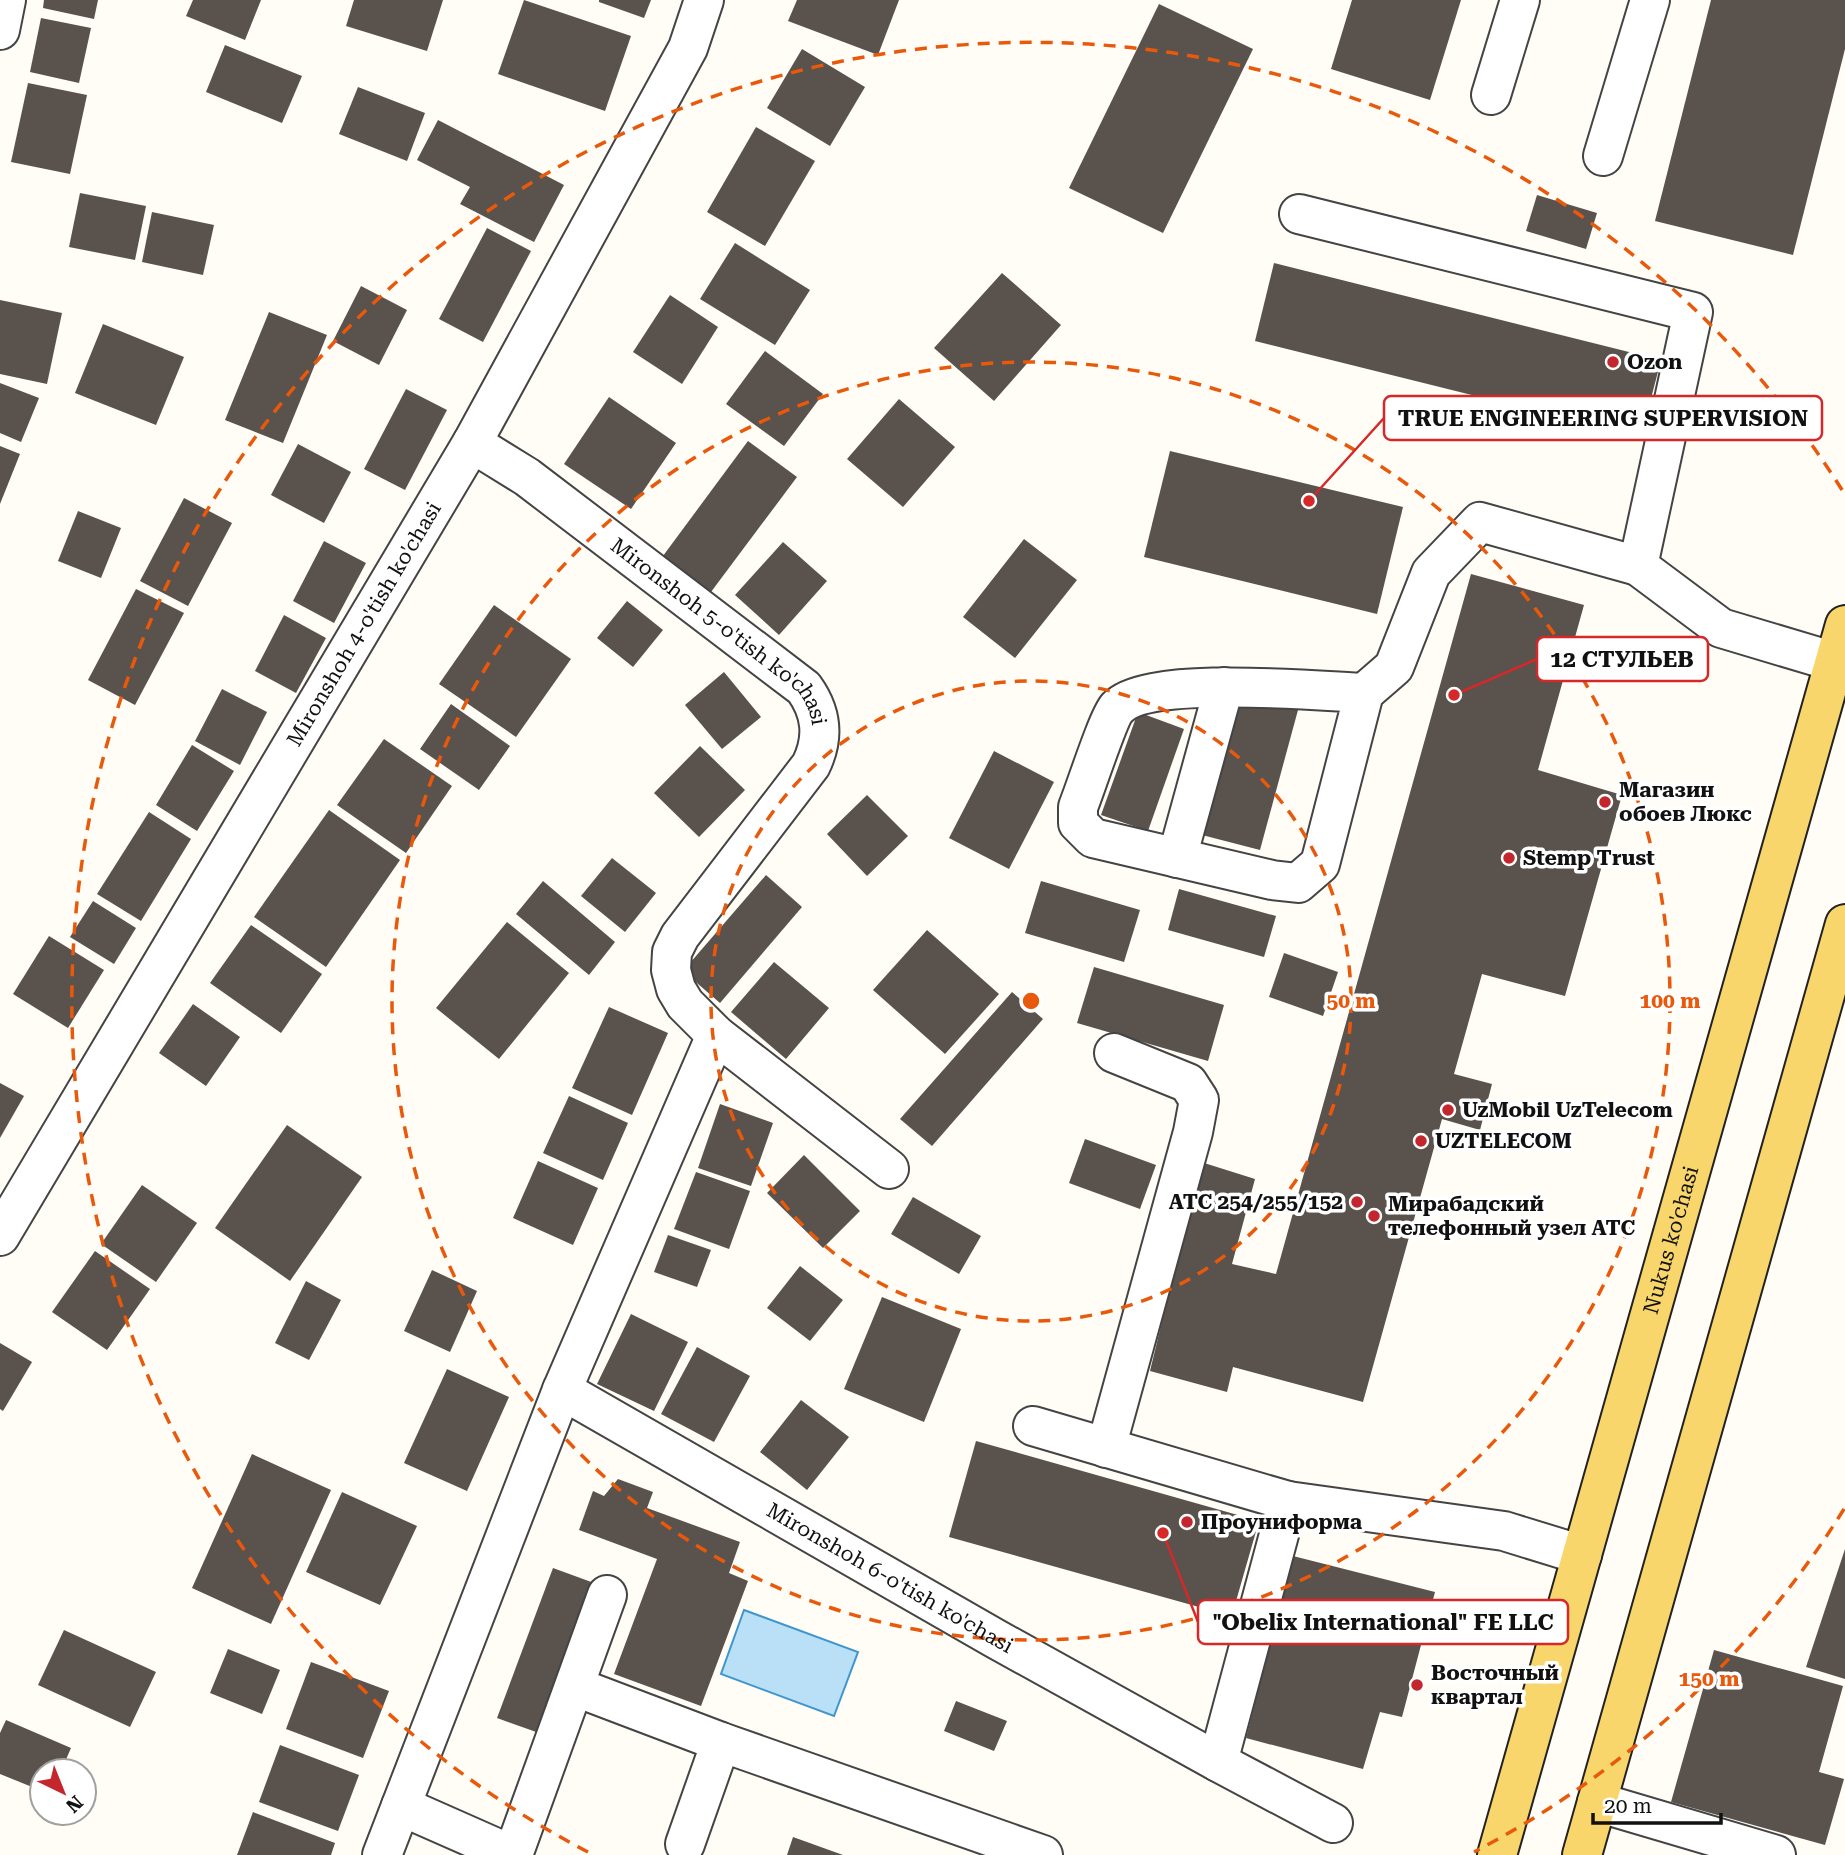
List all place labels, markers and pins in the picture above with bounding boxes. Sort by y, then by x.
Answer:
place label: Ozon [1627,350,1682,374]
marker: Ozon [1605,354,1621,370]
callout: TRUE ENGINEERING SUPERVISION [1384,396,1822,440]
callout: 12 СТУЛЬЕВ [1537,637,1708,681]
place label: Магазин обоев Люкс [1619,778,1752,826]
marker: Магазин обоев Люкс [1597,794,1613,810]
place label: Stemp Trust [1523,846,1655,870]
marker: Stemp Trust [1501,850,1517,866]
centre of rings [1019,989,1043,1013]
place label: UzMobil UzTelecom [1462,1098,1673,1122]
marker: UzMobil UzTelecom [1440,1102,1456,1118]
place label: UZTELECOM [1435,1129,1572,1153]
marker: UZTELECOM [1413,1133,1429,1149]
place label: АТС 254/255/152 [1169,1190,1343,1214]
place label: Мирабадский телефонный узел АТС [1388,1192,1635,1240]
marker: АТС 254/255/152 [1349,1194,1365,1210]
marker: Мирабадский телефонный узел АТС [1366,1208,1382,1224]
place label: Проуниформа [1201,1510,1363,1534]
marker: Проуниформа [1179,1514,1195,1530]
callout: "Obelix International" FE LLC [1198,1600,1568,1644]
place label: Восточный квартал [1431,1661,1559,1709]
marker: Восточный квартал [1409,1677,1425,1693]

